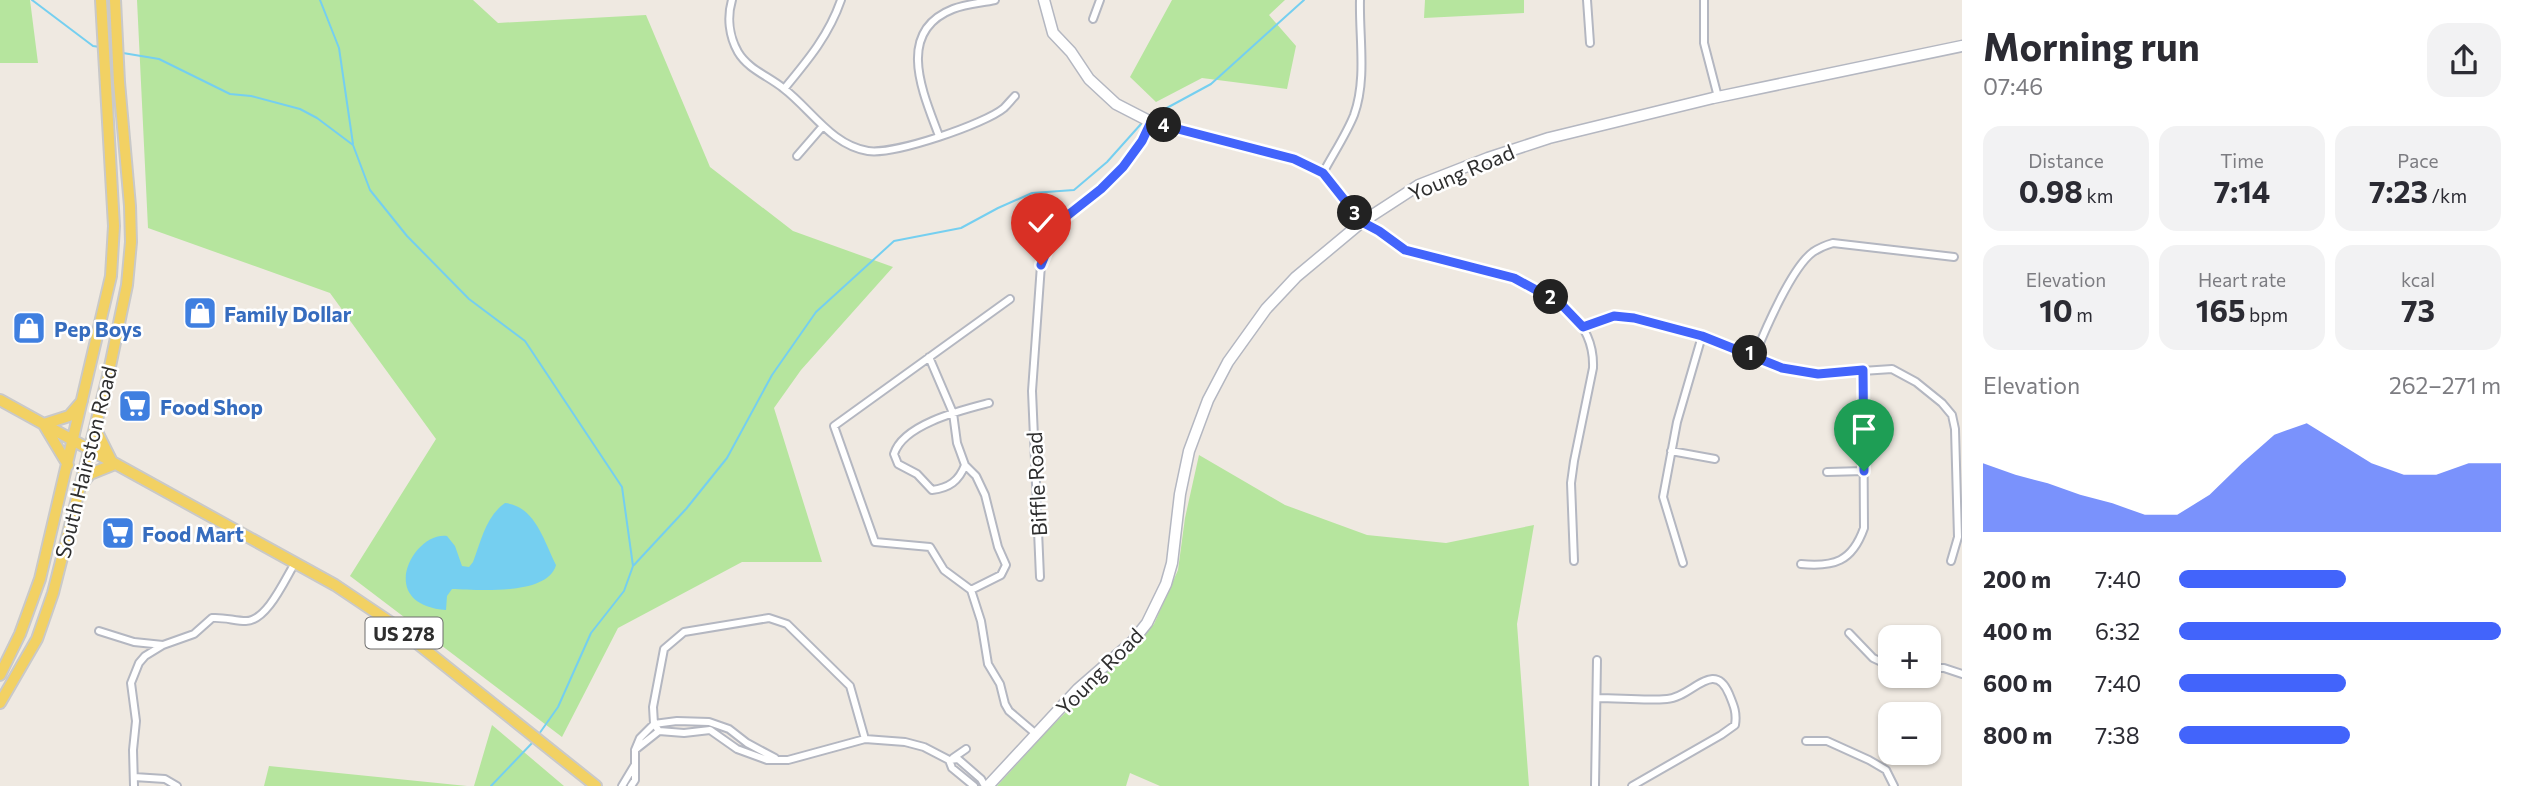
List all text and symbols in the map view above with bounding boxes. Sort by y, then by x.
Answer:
text: Morning run [1983,22,2200,69]
button: share [2427,23,2501,97]
text: 07:46 [1983,72,2043,100]
pin: 4 [1146,108,1182,142]
text: 4 [1158,113,1169,136]
street label: Young Road [1404,139,1518,205]
text: Distance [2028,149,2104,172]
text: Time [2220,149,2264,172]
text: Pace [2397,149,2439,172]
text: 0.98 [2019,172,2083,209]
text: 7:14 [2214,172,2270,209]
text: 7:23 [2369,172,2428,209]
text: km [2083,184,2113,207]
text: /km [2428,184,2467,207]
pin [1011,193,1071,265]
pin: 3 [1338,196,1372,230]
text: 3 [1349,201,1360,224]
icon: check [1022,204,1060,242]
text: Elevation [2026,268,2106,291]
text: Heart rate [2198,268,2286,291]
text: kcal [2401,268,2435,291]
pin: 2 [1534,280,1568,314]
text: 2 [1545,285,1556,308]
text: 10 [2039,291,2073,328]
text: 165 [2196,291,2245,328]
text: 73 [2401,291,2435,328]
shop icon: Family Dollar [181,294,219,332]
place label: Family Dollar [224,301,352,326]
text: m [2073,303,2093,326]
text: bpm [2245,303,2288,326]
shop icon: Pep Boys [10,309,48,347]
place label: Pep Boys [54,316,142,341]
pin: 1 [1732,336,1768,370]
text: 1 [1745,341,1754,364]
street label: South Hairston Road [49,363,121,561]
text: Elevation [1983,371,2080,399]
text: 262–271 m [2389,371,2501,399]
supermarket icon: Food Shop [116,387,154,425]
place label: Food Shop [160,394,263,419]
pin [1834,399,1894,471]
icon: arrive [1845,410,1883,448]
street label: Biffle Road [1021,431,1051,537]
supermarket icon: Food Mart [99,514,137,552]
place label: Food Mart [142,521,244,546]
text: 200 m [1983,565,2051,593]
text: 7:40 [2095,565,2141,593]
text: 400 m [1983,617,2052,645]
text: 6:32 [2095,617,2140,645]
road number: US 278 [366,618,442,648]
street label: Young Road [1050,622,1148,720]
map controls [1878,625,1941,765]
button: + [1878,625,1941,688]
text: 600 m [1983,669,2052,697]
text: 7:40 [2095,669,2141,697]
button: − [1878,702,1941,765]
text: 800 m [1983,721,2052,749]
text: 7:38 [2095,721,2140,749]

